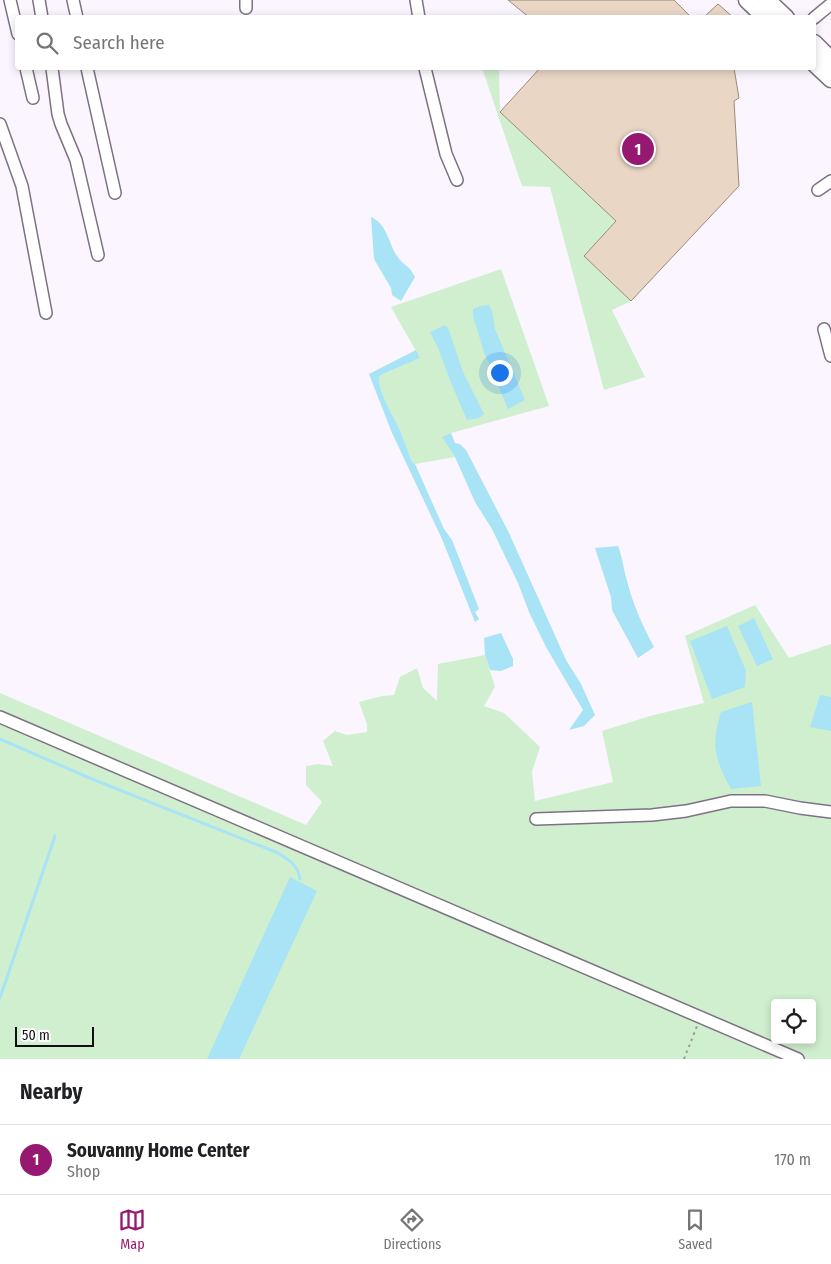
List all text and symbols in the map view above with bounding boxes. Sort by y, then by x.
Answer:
search box [15,15,816,70]
icon: search [33,29,61,57]
text: Search here [73,31,165,54]
pin: 1 [622,130,654,168]
your location [487,360,513,386]
map controls [771,999,816,1044]
button: locate [771,999,816,1044]
scale bar [15,1024,94,1047]
text: 50 m [22,1027,50,1044]
text: Nearby [20,1079,82,1105]
text: Souvanny Home Center [67,1139,249,1162]
text: 1 [33,1150,39,1169]
text: 170 m [774,1150,811,1169]
text: Shop [67,1162,100,1181]
tab: Map [118,1206,146,1253]
tab: Directions [383,1206,441,1253]
tab: Saved [678,1206,713,1253]

